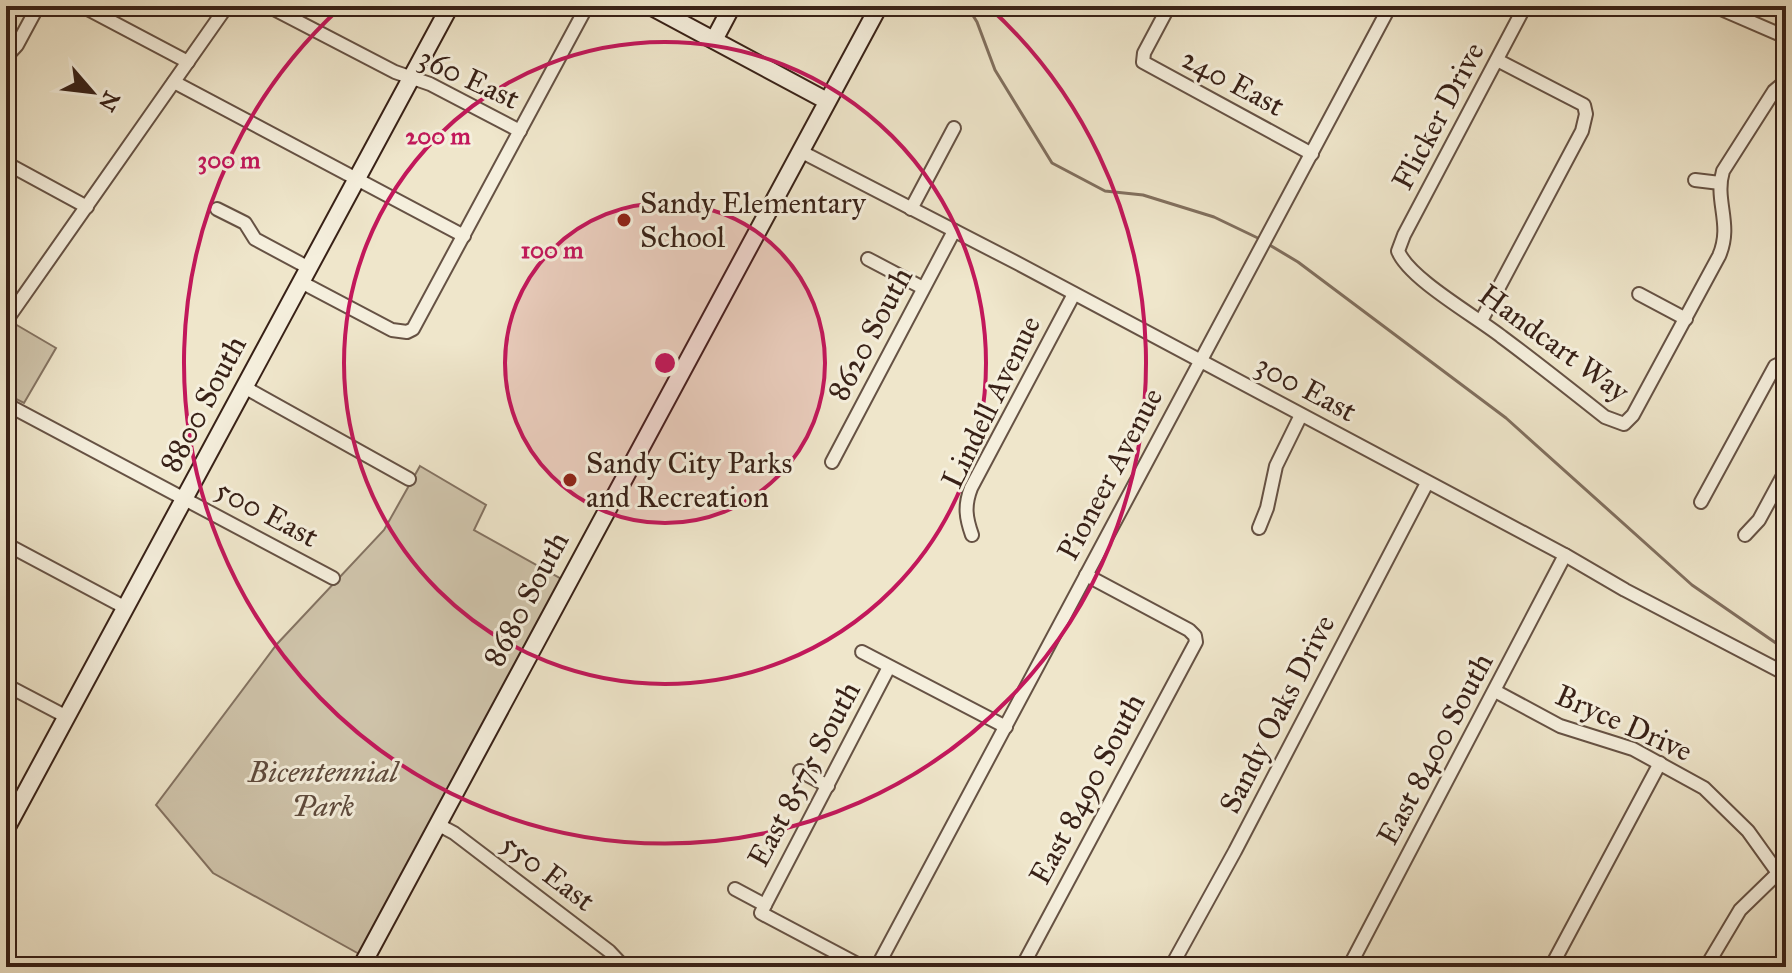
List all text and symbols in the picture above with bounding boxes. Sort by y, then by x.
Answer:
street label: Flicker Drive [1384,36,1492,196]
street label: 360 East [413,39,525,117]
street label: 240 East [1175,40,1291,124]
north arrow [52,52,132,132]
text: N [93,87,126,116]
text: 200 m [405,121,471,151]
text: 300 m [198,145,261,175]
place label: Sandy Elementary School [640,185,867,255]
marker: Sandy Elementary School [615,211,633,229]
text: 100 m [521,235,584,265]
street label: 8620 South [820,261,920,407]
street label: Handcart Way [1472,276,1637,410]
street label: Lindell Avenue [934,310,1048,494]
street label: 8800 South [152,329,254,478]
street label: 300 East [1249,346,1363,430]
centre of rings [651,349,679,377]
street label: Pioneer Avenue [1050,382,1170,566]
place label: Sandy City Parks and Recreation [586,445,792,515]
street label: 500 East [210,471,325,555]
marker: Sandy City Parks and Recreation [561,471,579,489]
street label: 8680 South [476,525,577,672]
street label: Sandy Oaks Drive [1212,609,1342,819]
street label: East 8400 South [1369,647,1501,851]
street label: East 8575 South [740,675,868,873]
street label: Bryce Drive [1550,677,1698,769]
street label: East 8490 South [1022,687,1153,891]
park label: Bicentennial Park [246,754,401,824]
street label: 550 East [494,825,602,919]

